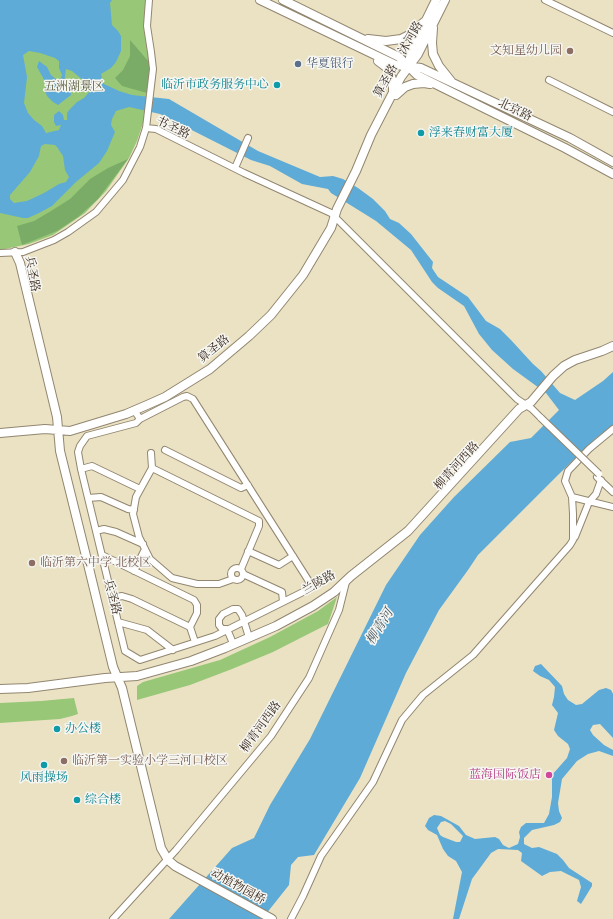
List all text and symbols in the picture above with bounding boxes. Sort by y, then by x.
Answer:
street label: 沭河路 [396,19,426,57]
place label: 文知星幼儿园 [490,44,562,58]
marker: 文知星幼儿园 [565,46,575,56]
place label: 华夏银行 [306,57,354,71]
marker: 华夏银行 [293,59,303,69]
street label: 算圣路 [371,62,401,100]
place label: 临沂市政务服务中心 [161,78,269,92]
park label: 五洲湖景区 [44,80,104,94]
marker: 临沂市政务服务中心 [272,80,282,90]
street label: 北京路 [496,96,534,124]
street label: 书圣路 [154,114,192,142]
place label: 浮来春财富大厦 [429,126,513,140]
marker: 浮来春财富大厦 [416,128,426,138]
street label: 兵圣路 [22,255,42,293]
street label: 算圣路 [195,332,233,366]
street label: 柳青河西路 [432,439,482,493]
place label: 临沂第六中学 北校区 [40,556,151,570]
marker: 临沂第六中学 北校区 [27,558,37,568]
street label: 兰陵路 [300,568,338,598]
street label: 兵圣路 [101,578,123,616]
water label: 柳青河 [363,606,397,648]
street label: 柳青河西路 [238,698,284,756]
place label: 办公楼 [65,722,101,736]
marker: 办公楼 [52,724,62,734]
place label: 临沂第一实验小学三河口校区 [72,754,228,768]
marker: 临沂第一实验小学三河口校区 [59,756,69,766]
marker: 风雨操场 [39,760,49,770]
place label: 蓝海国际饭店 [469,768,541,782]
marker: 蓝海国际饭店 [544,770,554,780]
place label: 风雨操场 [20,771,68,785]
place label: 综合楼 [85,793,121,807]
marker: 综合楼 [72,795,82,805]
street label: 动植物园桥 [208,866,268,908]

